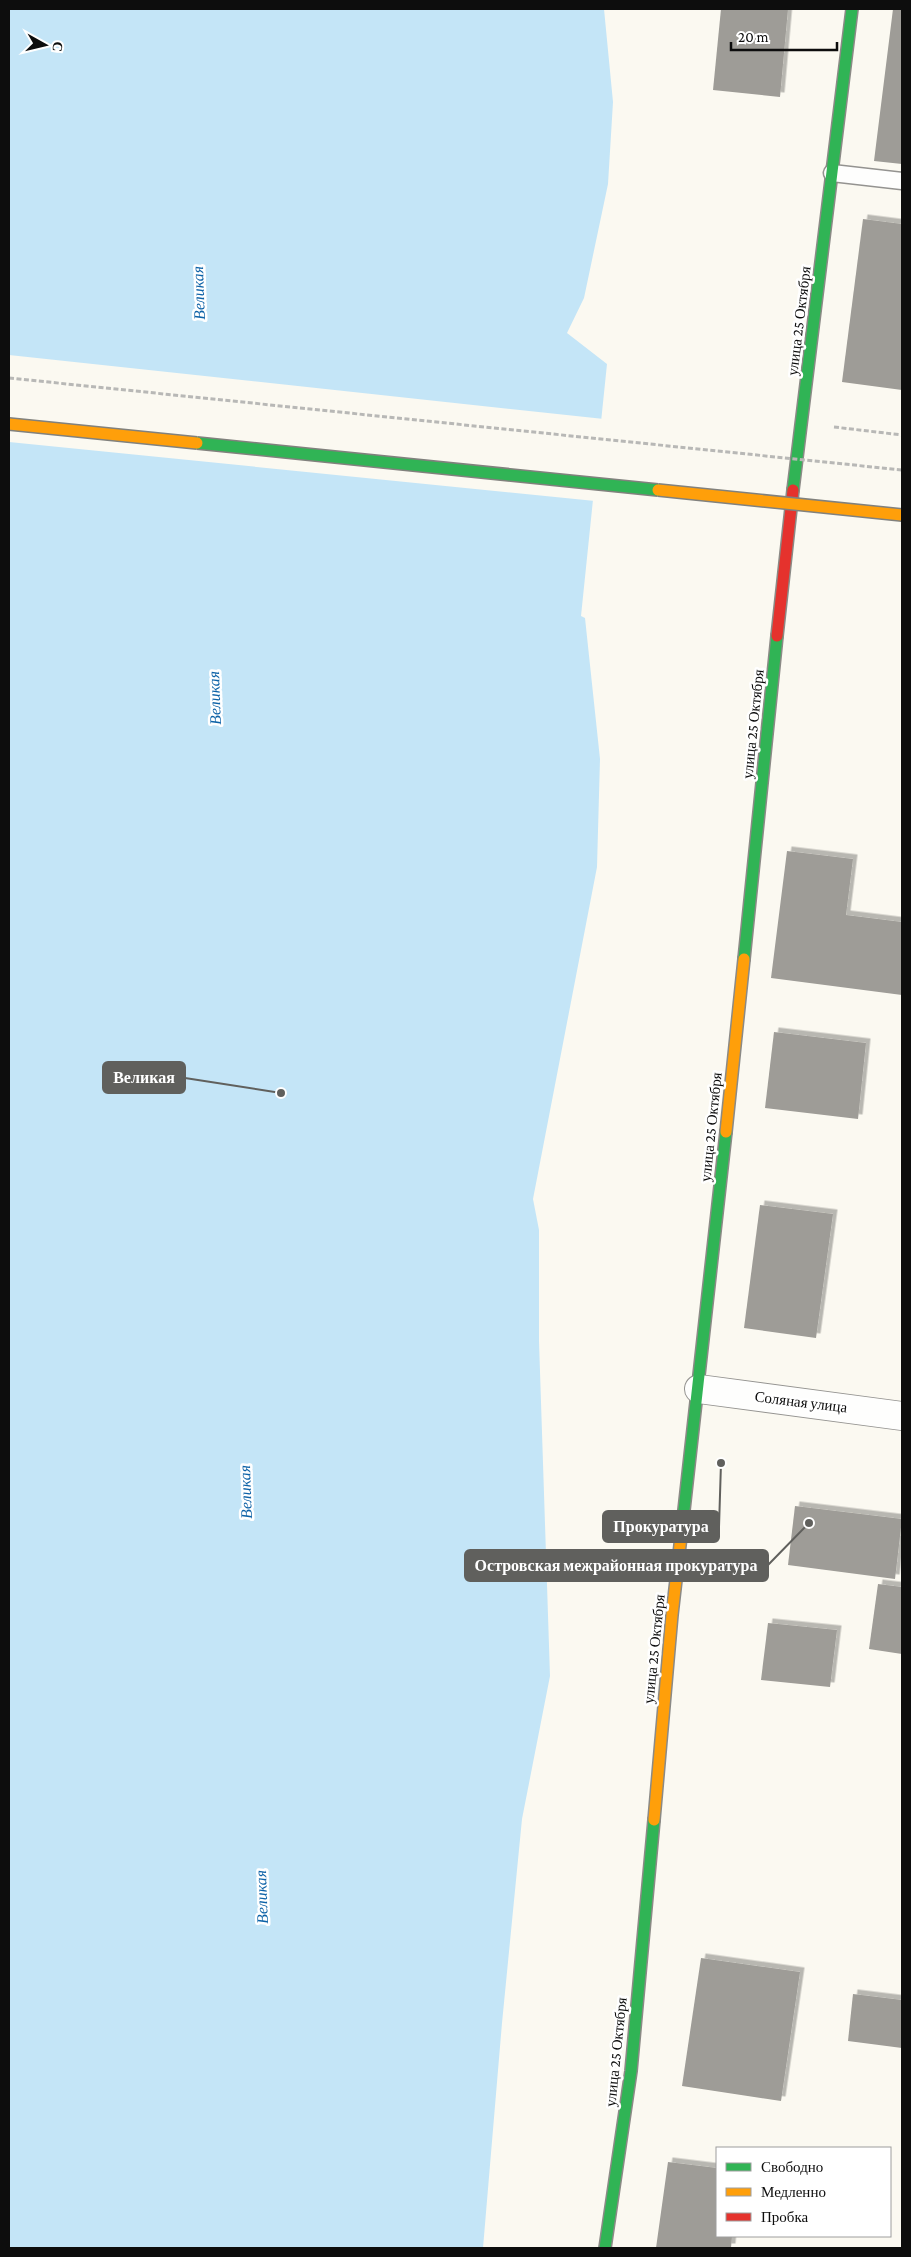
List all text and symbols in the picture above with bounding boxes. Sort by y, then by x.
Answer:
north arrow [20,20,70,70]
scale bar [731,20,837,52]
text: 20 m [738,29,769,45]
text: С [49,41,67,53]
street label: улица 25 Октября [784,265,814,377]
water label: Великая [189,266,208,320]
street label: улица 25 Октября [739,668,767,780]
water label: Великая [205,671,224,725]
callout: Великая [103,1062,185,1093]
text: Великая [113,1069,175,1086]
street label: улица 25 Октября [697,1071,725,1183]
street label: Соляная улица [754,1388,849,1416]
water label: Великая [236,1465,255,1519]
callout: Прокуратура [603,1511,719,1542]
text: Прокуратура [613,1518,709,1536]
callout: Островская межрайонная прокуратура [465,1550,768,1581]
text: Островская межрайонная прокуратура [475,1557,757,1575]
street label: улица 25 Октября [640,1593,668,1705]
water label: Великая [252,1870,271,1924]
street label: улица 25 Октября [602,1996,630,2108]
legend [716,2147,891,2237]
text: Свободно [761,2159,823,2175]
text: Медленно [761,2184,826,2200]
text: Пробка [761,2209,809,2225]

